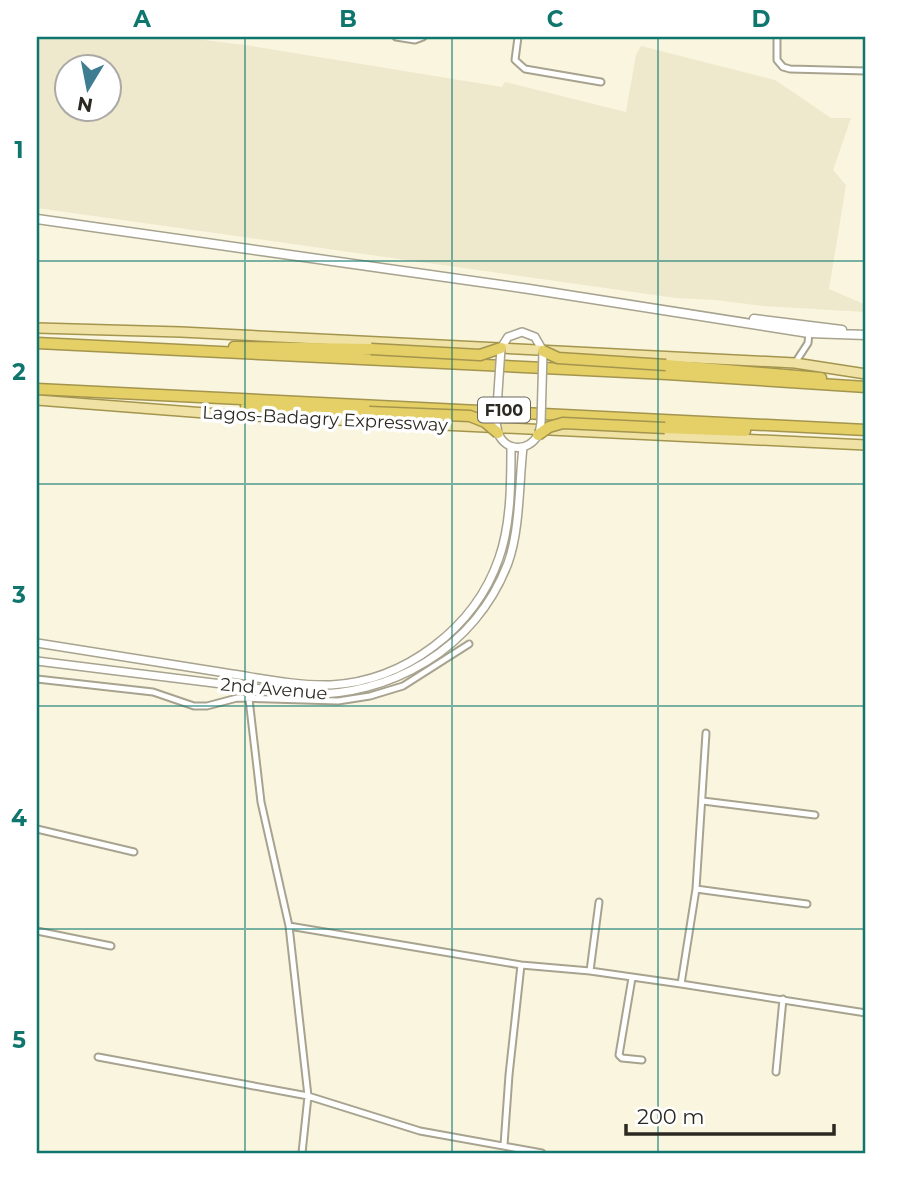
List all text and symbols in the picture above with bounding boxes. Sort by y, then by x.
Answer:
text: A [132,5,151,33]
text: B [339,5,357,33]
text: C [547,5,564,33]
text: D [752,5,771,33]
north arrow [52,52,122,122]
text: N [76,92,95,117]
text: 1 [14,136,24,164]
text: 2 [12,358,26,386]
road number: F100 [478,398,530,422]
street label: Lagos-Badagry Expressway [202,402,449,436]
text: 3 [11,581,26,609]
street label: 2nd Avenue [220,673,328,705]
text: 4 [11,804,27,832]
text: 5 [12,1026,26,1054]
scale bar [626,1092,835,1136]
text: 200 m [637,1104,704,1129]

